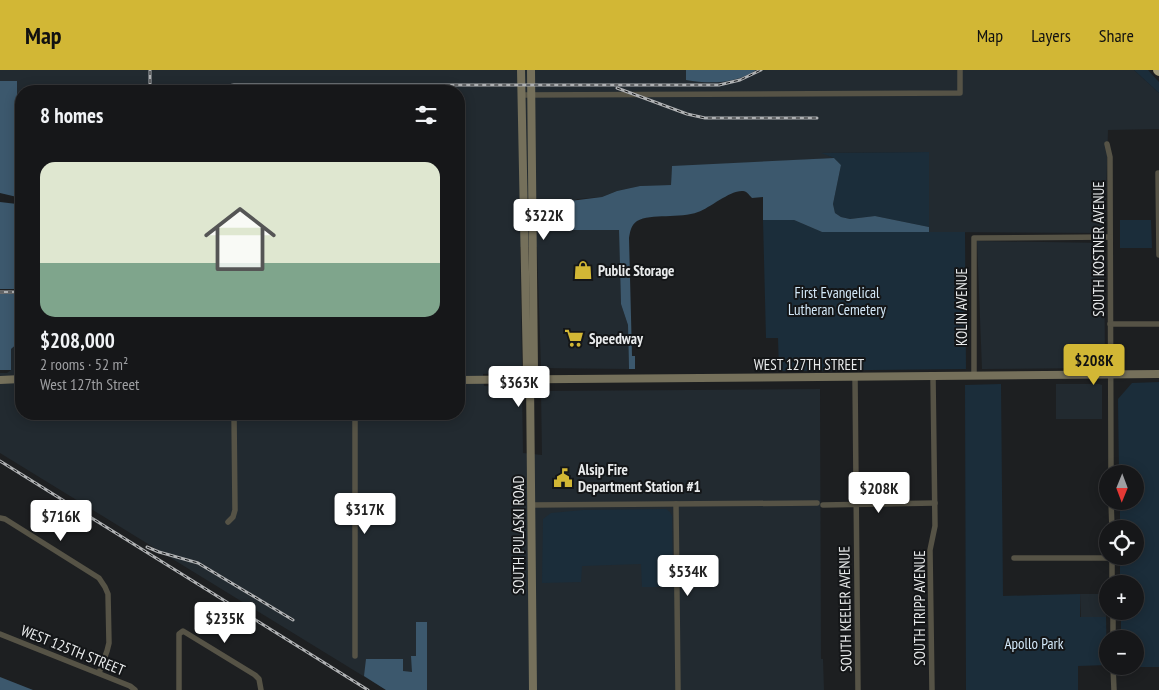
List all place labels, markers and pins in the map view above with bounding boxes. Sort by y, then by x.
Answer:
pin: $322K [509,198,579,241]
shop icon: Public Storage [572,259,594,281]
place label: Public Storage [598,261,674,280]
supermarket icon: Speedway [563,327,585,349]
place label: Speedway [589,329,644,348]
pin: $208K [1059,344,1129,386]
pin: $363K [484,366,554,408]
place label: Alsip Fire Department Station #1 [577,460,701,496]
public building icon: Alsip Fire Department Station #1 [552,467,574,489]
pin: $208K [844,472,914,514]
pin: $317K [330,492,400,535]
pin: $716K [26,500,96,542]
pin: $534K [653,554,723,597]
pin: $235K [190,602,260,644]

